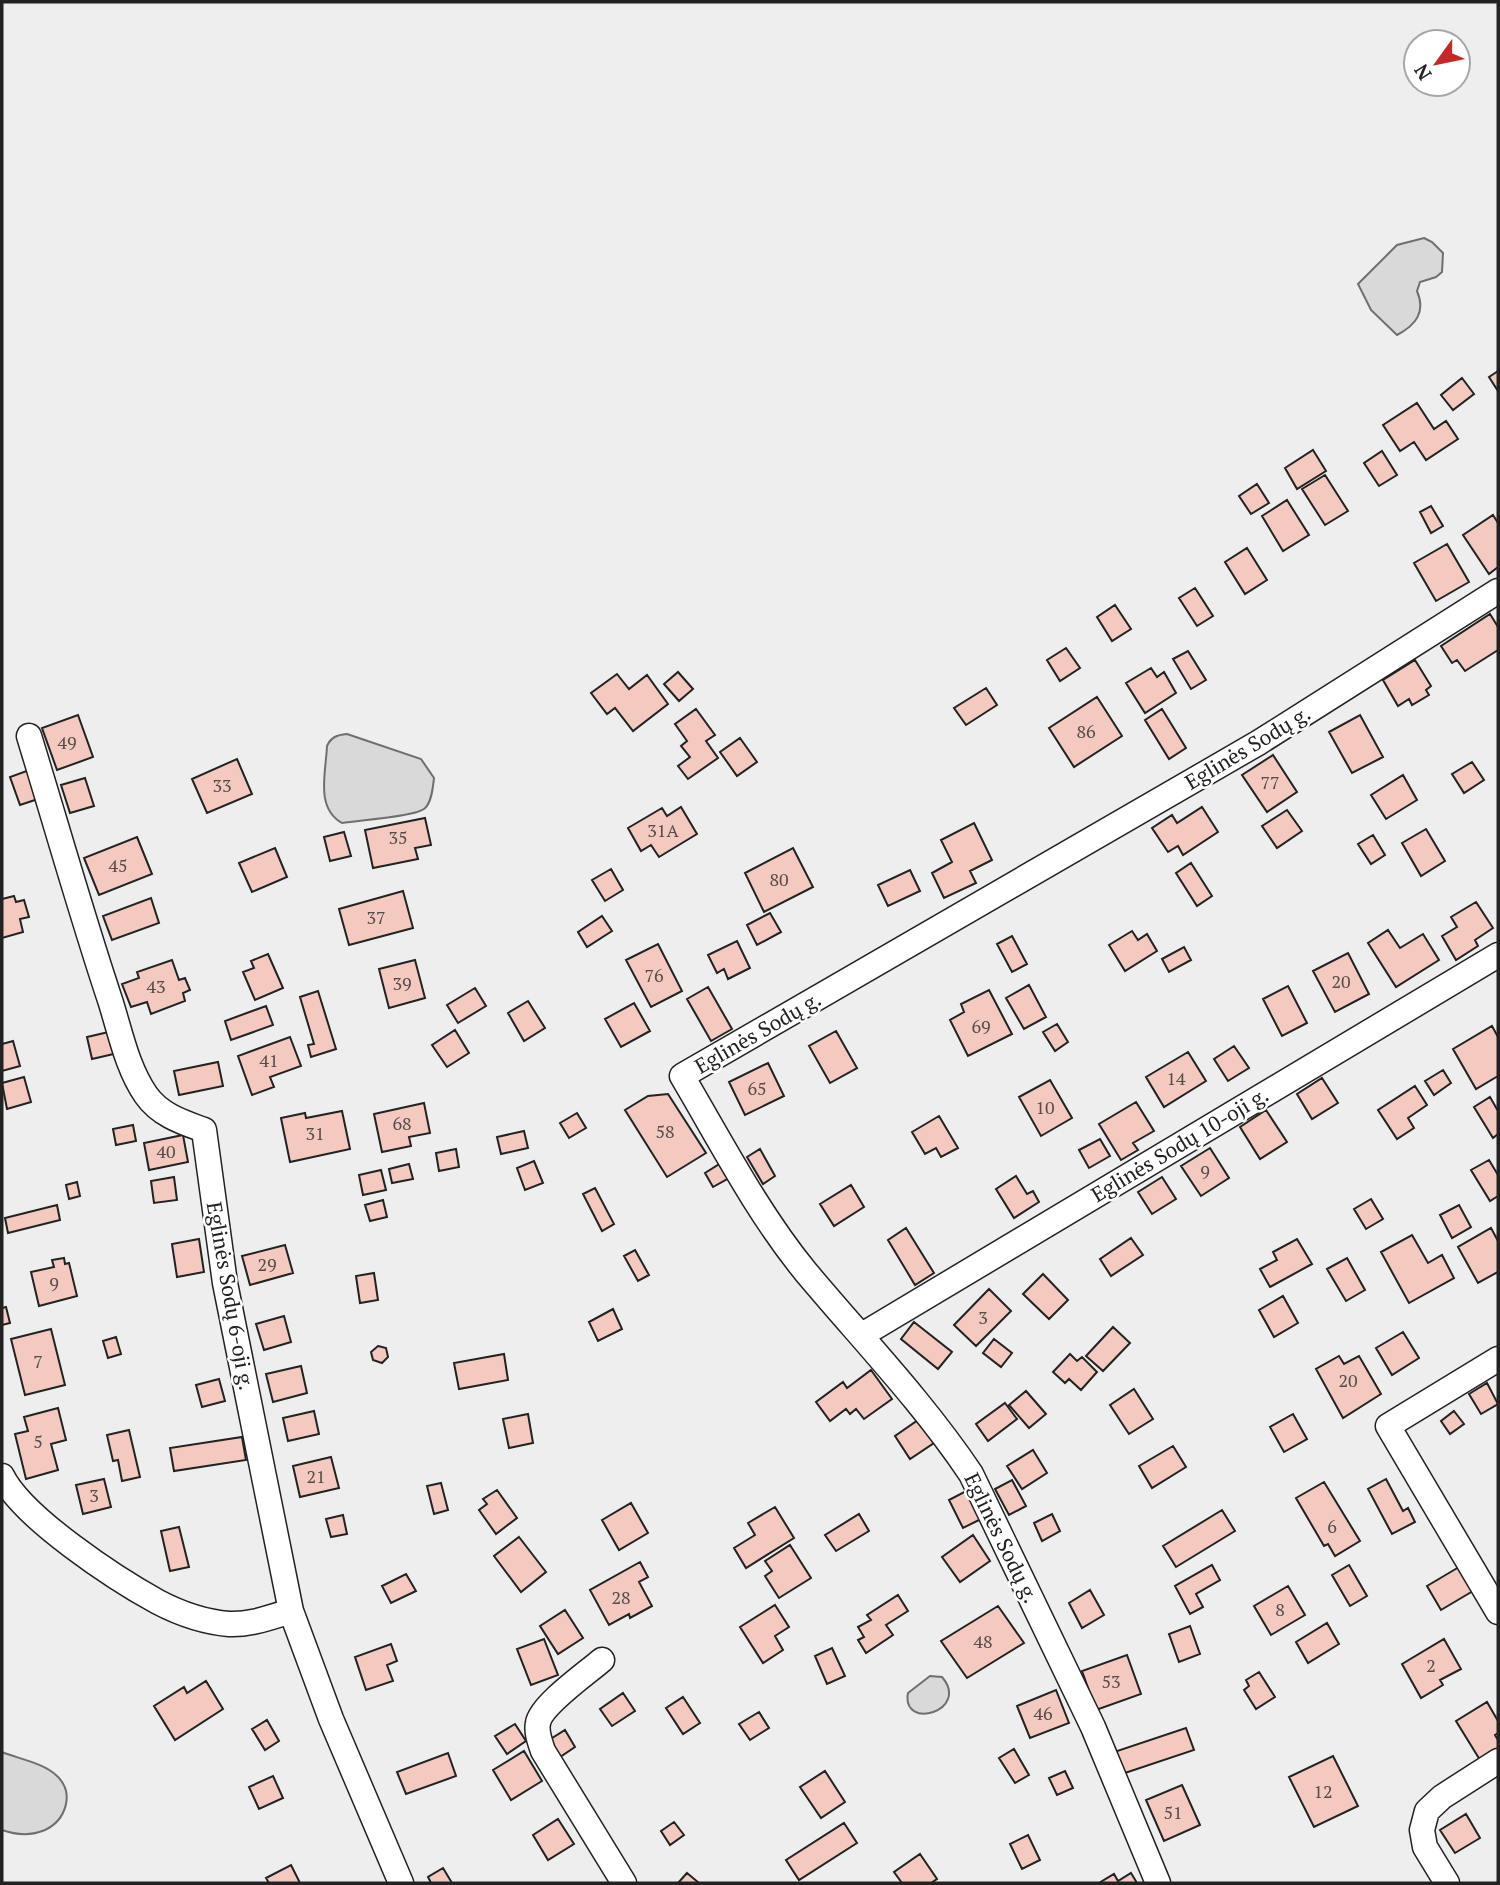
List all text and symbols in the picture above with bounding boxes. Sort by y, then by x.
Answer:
north arrow [1402,28,1472,98]
text: N [1408,59,1437,85]
street label: Eglinės Sodų g. [1180,699,1315,796]
house number: 86 [1076,719,1096,743]
house number: 49 [57,730,77,754]
house number: 77 [1260,770,1280,794]
house number: 33 [212,773,232,797]
house number: 31A [647,818,679,842]
house number: 35 [388,825,408,849]
house number: 45 [108,853,128,877]
house number: 80 [769,867,789,891]
house number: 37 [366,905,386,929]
house number: 76 [644,963,664,987]
house number: 20 [1331,969,1351,993]
house number: 39 [392,971,412,995]
house number: 43 [146,974,166,998]
street label: Eglinės Sodų g. [689,985,826,1080]
house number: 69 [971,1014,991,1038]
house number: 41 [259,1048,279,1072]
house number: 14 [1166,1066,1186,1090]
house number: 65 [747,1076,767,1100]
street label: Eglinės Sodų 10-oji g. [1086,1080,1273,1208]
house number: 10 [1035,1095,1055,1119]
house number: 68 [392,1111,412,1135]
house number: 58 [655,1119,675,1143]
house number: 31 [305,1121,325,1145]
house number: 40 [156,1139,176,1163]
house number: 9 [1200,1159,1210,1183]
street label: Eglinės Sodų 6-oji g. [201,1199,261,1392]
house number: 29 [257,1252,277,1276]
house number: 9 [49,1271,59,1295]
house number: 3 [978,1305,988,1329]
house number: 7 [33,1349,43,1373]
house number: 20 [1338,1368,1358,1392]
house number: 5 [33,1429,43,1453]
house number: 21 [306,1464,326,1488]
street label: Eglinės Sodų g. [958,1468,1046,1607]
house number: 3 [89,1483,99,1507]
house number: 6 [1327,1514,1337,1538]
house number: 28 [611,1585,631,1609]
house number: 8 [1275,1597,1285,1621]
house number: 48 [973,1629,993,1653]
house number: 2 [1426,1653,1436,1677]
house number: 53 [1101,1669,1121,1693]
house number: 46 [1033,1701,1053,1725]
house number: 12 [1313,1779,1333,1803]
house number: 51 [1163,1800,1183,1824]

